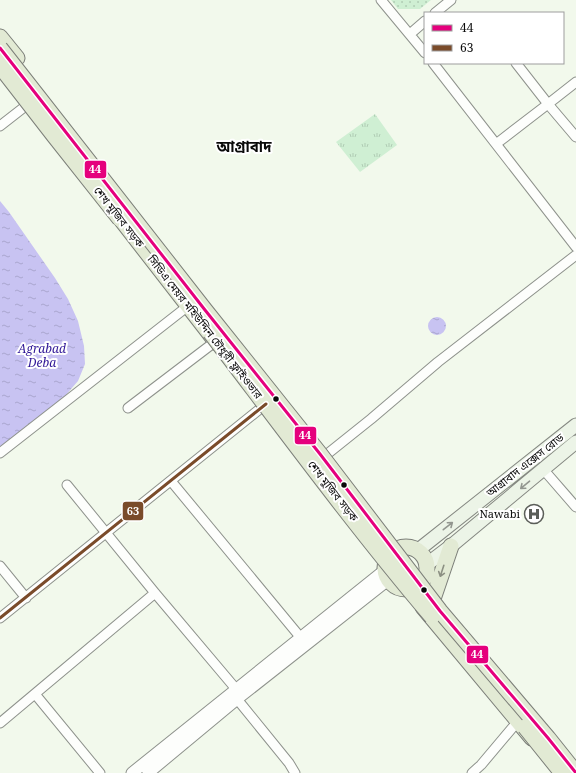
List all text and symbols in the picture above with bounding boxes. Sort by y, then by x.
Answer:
legend [424,12,564,64]
text: 44 [460,19,474,36]
text: 63 [460,39,474,56]
district label: আগ্রাবাদ [216,136,272,156]
line badge: 44 [84,160,107,179]
text: 44 [89,161,101,176]
street label: শেখ মুজিব সড়ক [91,183,148,250]
street label: সিডিএ মেয়র মহিউদ্দিন চৌধুরী ফ্লাইওভার [144,251,266,402]
water label: Agrabad Deba [17,340,66,371]
unlabelled marker [271,394,281,404]
line badge: 44 [294,426,317,445]
text: 44 [299,427,311,442]
street label: আগ্রাবাদ এক্সেস রোড [482,429,567,500]
street label: শেখ মুজিব সড়ক [305,457,362,524]
unlabelled marker [339,480,349,490]
one-way arrow [519,480,530,489]
line badge: 63 [122,501,144,521]
text: 63 [127,503,139,518]
hospital icon: Nawabi [523,503,545,525]
place label: Nawabi [479,506,520,521]
one-way arrow [442,522,453,531]
one-way arrow [438,565,446,577]
unlabelled marker [419,585,429,595]
line badge: 44 [466,645,489,664]
text: 44 [471,646,483,661]

